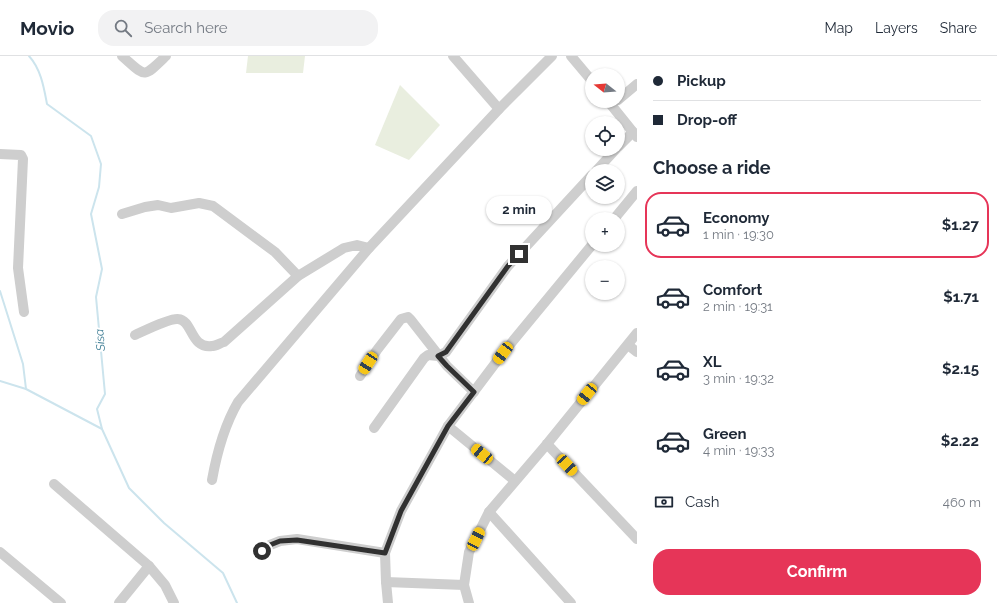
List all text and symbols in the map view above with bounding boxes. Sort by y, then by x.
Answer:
search box [98,10,378,46]
text: Movio [20,17,74,39]
icon: search [112,17,134,39]
text: Search here [144,19,228,37]
text: Map [825,20,853,36]
text: Layers [875,20,918,36]
text: Share [940,20,977,36]
north arrow [585,68,625,108]
map controls [585,68,625,300]
text: Pickup [677,72,726,90]
text: Drop-off [677,111,737,129]
button: locate [585,116,625,156]
text: Choose a ride [653,157,771,178]
button: layers [585,164,625,204]
callout: 2 min [486,196,552,224]
text: 2 min [502,202,536,217]
icon: car [655,207,691,243]
text: Economy [703,209,770,227]
button: + [585,212,625,252]
text: $1.27 [942,216,979,234]
text: 1 min · 19:30 [703,227,774,242]
route end [510,245,528,263]
button: − [585,260,625,300]
icon: car [655,279,691,315]
text: Comfort [703,281,762,299]
text: $1.71 [943,288,979,306]
text: 2 min · 19:31 [703,299,773,314]
water label: Sisa [92,328,108,353]
car [491,340,515,366]
car [356,350,380,376]
icon: car [655,351,691,387]
text: XL [703,353,721,371]
text: $2.15 [942,360,979,378]
text: 3 min · 19:32 [703,371,774,386]
car [575,381,599,407]
icon: car [655,423,691,459]
text: Green [703,425,747,443]
text: $2.22 [941,432,979,450]
car [469,442,495,466]
text: 4 min · 19:33 [703,443,774,458]
car [554,452,580,478]
icon: cash [653,491,675,513]
text: Cash [685,493,719,511]
text: 460 m [943,495,981,510]
car [465,526,487,552]
route start [253,542,271,560]
button: Confirm [653,549,981,595]

